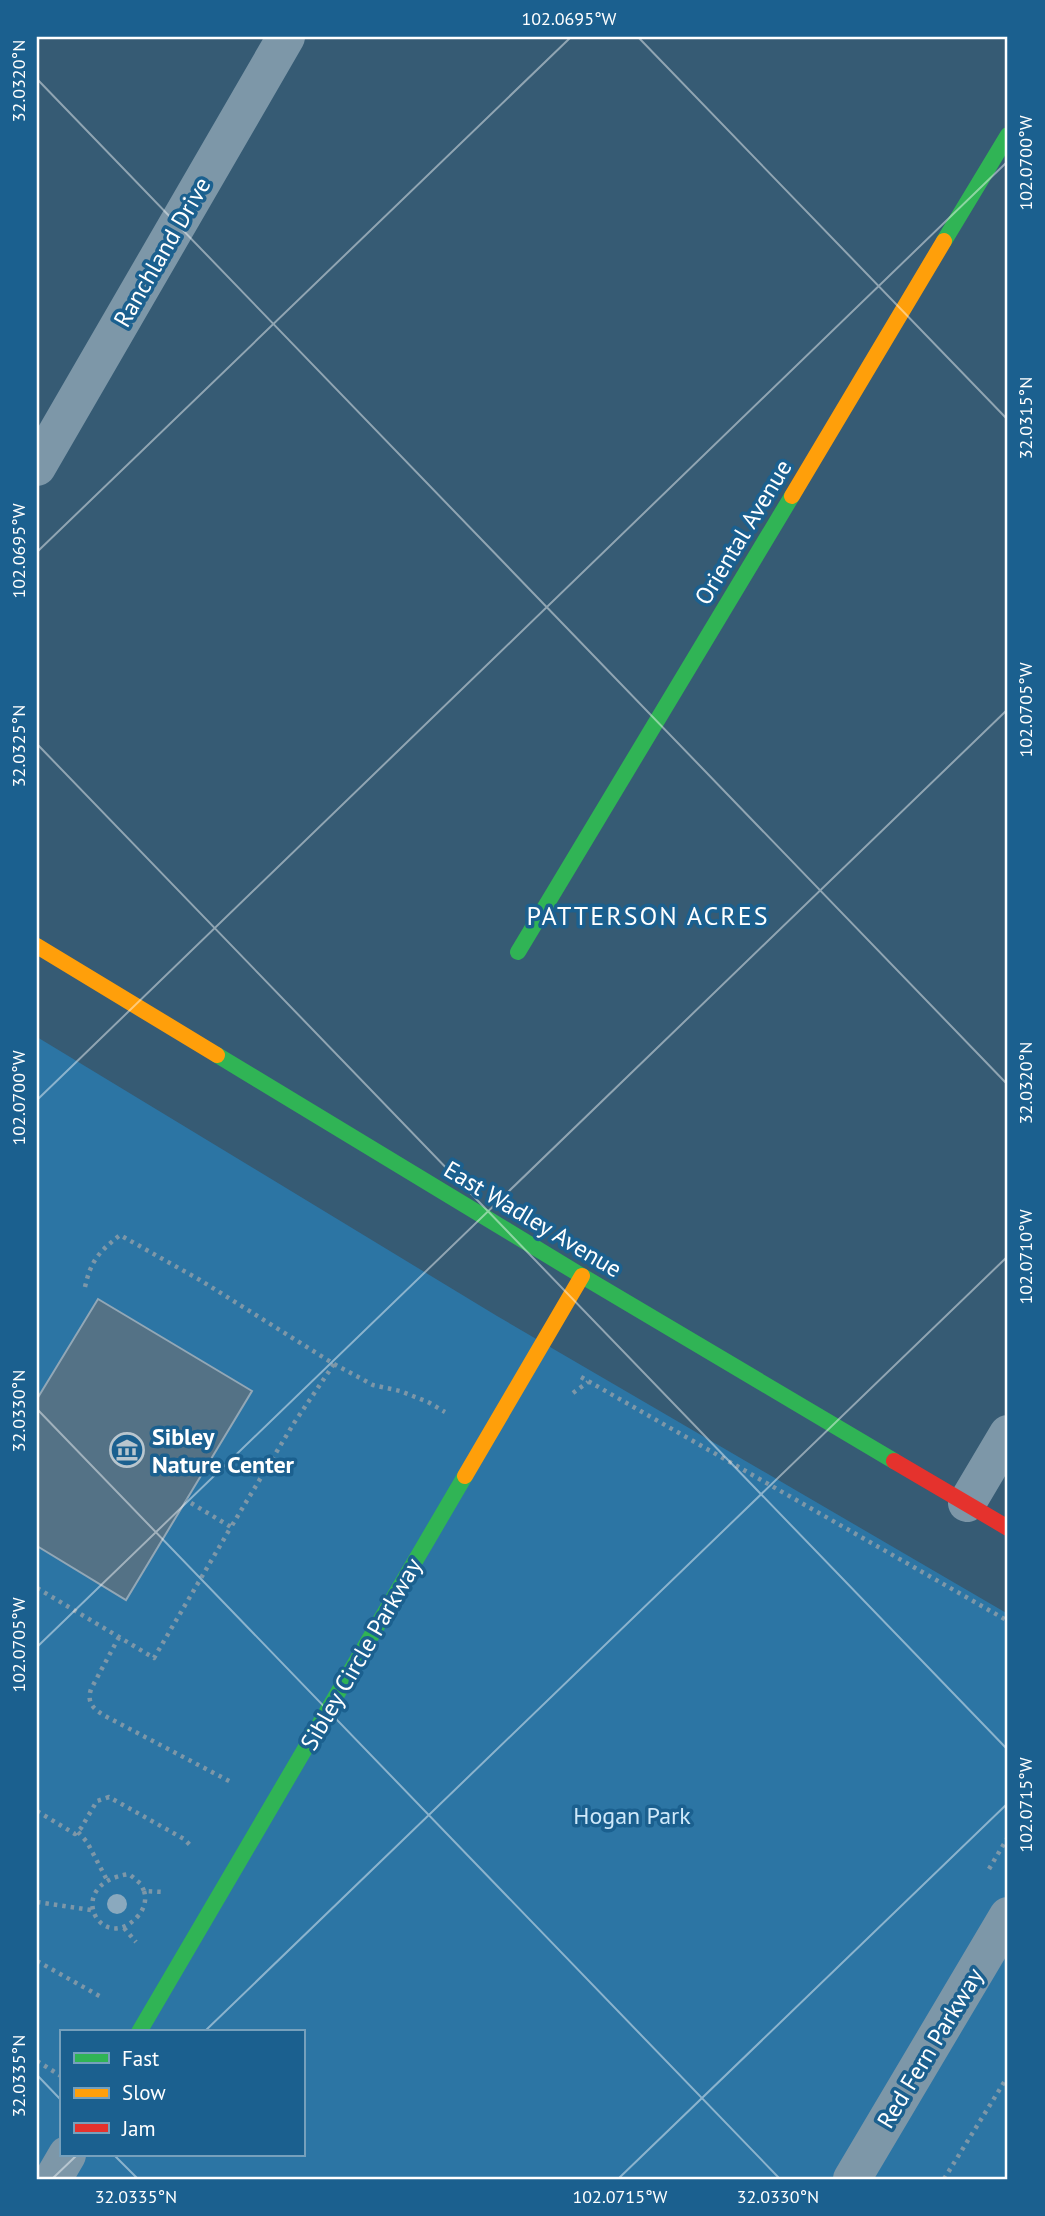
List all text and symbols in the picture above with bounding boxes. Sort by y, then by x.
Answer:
text: 102.0695°W [521,7,617,30]
text: 32.0320°N [7,40,30,122]
text: 102.0700°W [1014,115,1037,211]
street label: Ranchland Drive [107,171,217,333]
text: 32.0315°N [1014,377,1037,459]
street label: Oriental Avenue [687,454,799,610]
text: 102.0695°W [7,503,30,599]
text: 102.0705°W [1014,662,1037,758]
text: 32.0325°N [7,705,30,787]
district label: PATTERSON ACRES [527,899,769,932]
text: 32.0320°N [1014,1042,1037,1124]
text: 102.0700°W [7,1050,30,1146]
street label: East Wadley Avenue [438,1154,628,1284]
text: 102.0710°W [1014,1209,1037,1305]
text: 32.0330°N [7,1370,30,1452]
place label: Sibley Nature Center [152,1421,295,1480]
museum icon: Sibley Nature Center [108,1431,146,1469]
street label: Sibley Circle Parkway [293,1552,429,1756]
text: 102.0705°W [7,1597,30,1693]
text: 102.0715°W [1014,1757,1037,1853]
park label: Hogan Park [573,1800,691,1831]
street label: Red Fern Parkway [870,1962,990,2134]
legend [60,2030,304,2156]
text: 32.0335°N [7,2035,30,2117]
text: Fast [122,2045,159,2072]
text: Slow [122,2079,166,2106]
text: Jam [121,2115,156,2142]
text: 32.0335°N [95,2185,177,2208]
text: 102.0715°W [572,2185,668,2208]
text: 32.0330°N [737,2185,819,2208]

